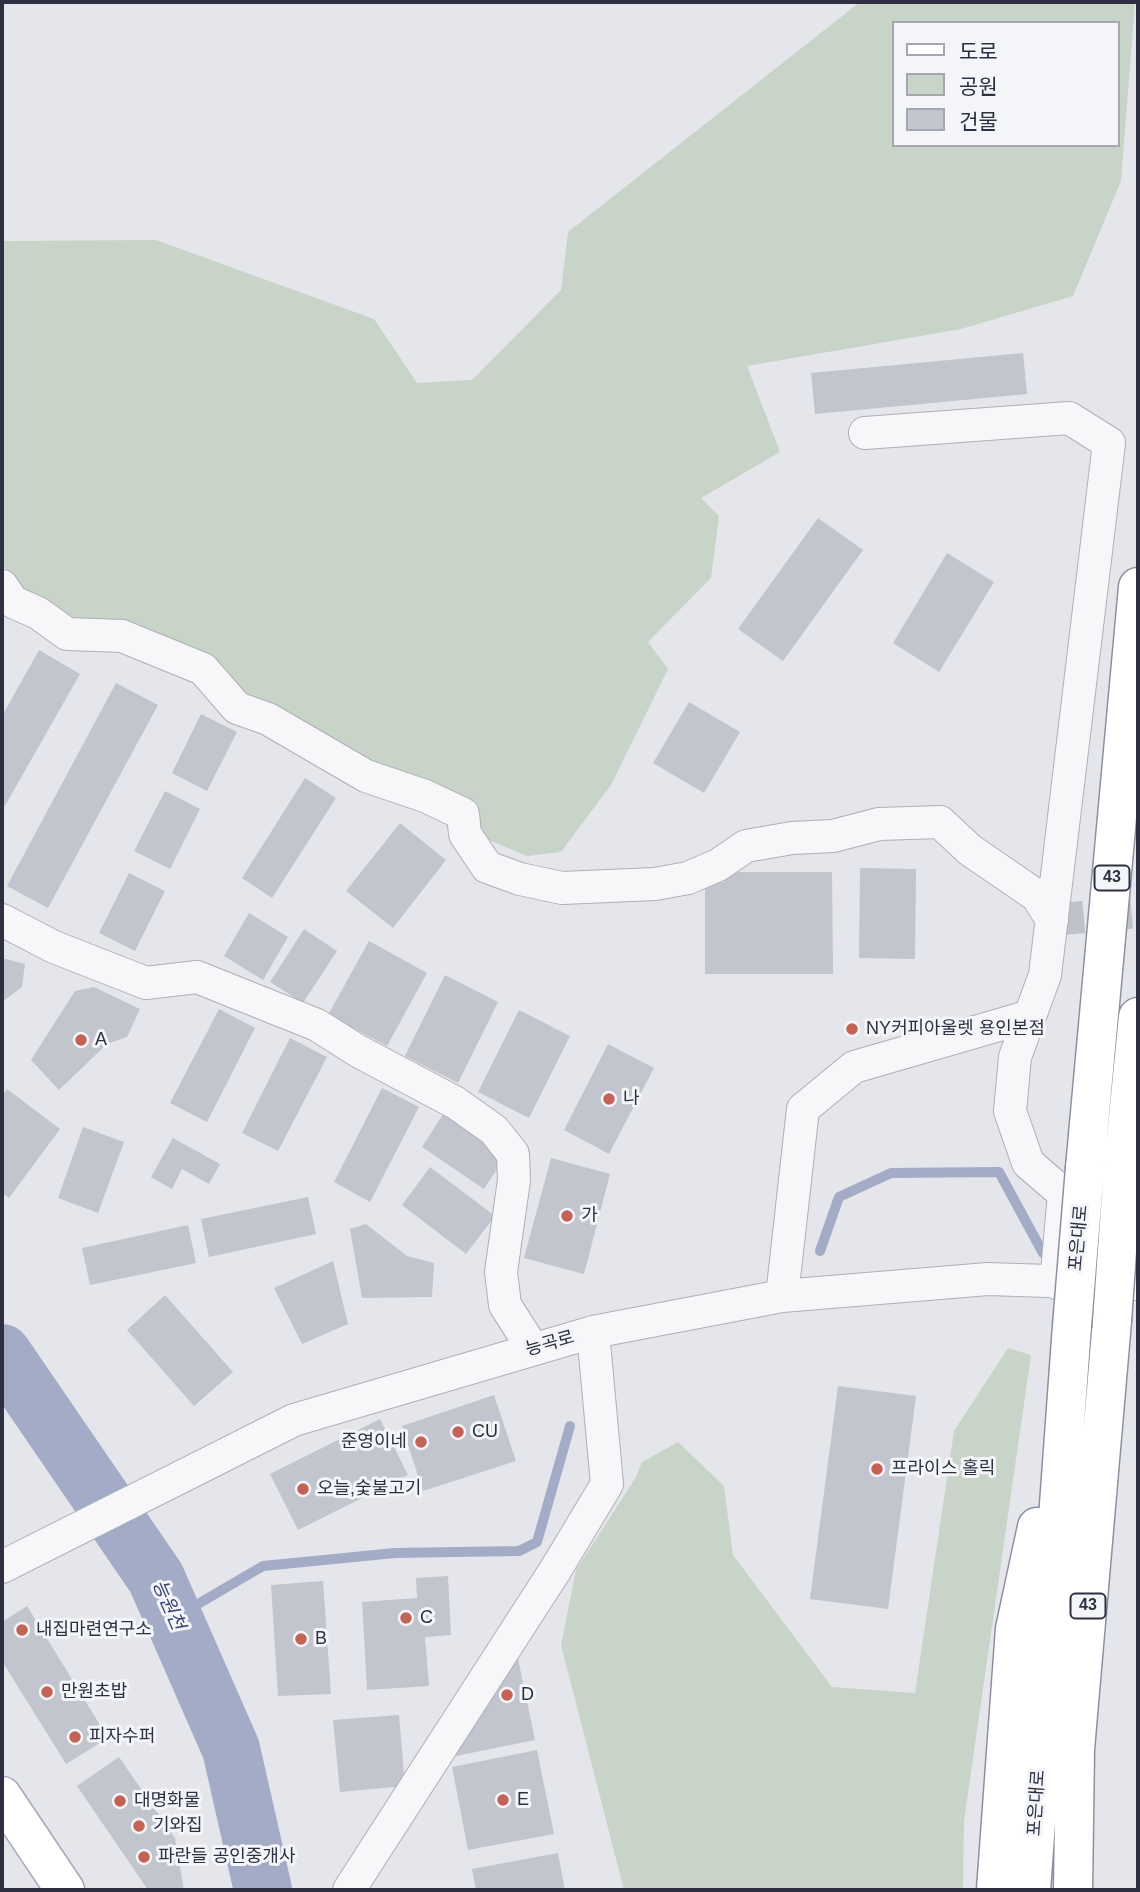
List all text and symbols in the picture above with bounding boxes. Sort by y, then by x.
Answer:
legend [892,21,1119,147]
text: 도로 [959,40,998,63]
text: 공원 [959,75,998,98]
text: 건물 [959,110,998,133]
road number: 43 [1094,866,1130,890]
place label: NY커피아울렛 용인본점 [866,1018,1045,1040]
marker: NY커피아울렛 용인본점 [844,1021,860,1037]
place label: A [95,1029,107,1051]
marker: A [73,1032,89,1048]
place label: 나 [623,1088,640,1110]
marker: 나 [601,1091,617,1107]
street label: 포은대로 [1065,1204,1093,1272]
place label: 가 [581,1205,598,1227]
marker: 가 [559,1208,575,1224]
street label: 능곡로 [523,1327,577,1361]
place label: CU [472,1421,498,1443]
marker: CU [450,1424,466,1440]
place label: 준영이네 [341,1431,407,1453]
marker: 준영이네 [413,1434,429,1450]
place label: 프라이스 홀릭 [891,1458,995,1480]
marker: 프라이스 홀릭 [869,1461,885,1477]
place label: 오늘,숯불고기 [317,1478,421,1500]
marker: 오늘,숯불고기 [295,1481,311,1497]
water label: 능원천 [147,1576,189,1634]
road number: 43 [1070,1594,1106,1618]
place label: C [420,1607,433,1629]
marker: C [398,1610,414,1626]
place label: 내집마련연구소 [36,1619,152,1641]
marker: 내집마련연구소 [14,1622,30,1638]
place label: B [315,1628,327,1650]
marker: B [293,1631,309,1647]
place label: 만원초밥 [61,1681,127,1703]
marker: 만원초밥 [39,1684,55,1700]
place label: D [521,1684,534,1706]
marker: D [499,1687,515,1703]
place label: 피자수퍼 [89,1726,155,1748]
marker: 피자수퍼 [67,1729,83,1745]
street label: 포은대로 [1024,1769,1050,1837]
place label: E [517,1789,529,1811]
place label: 대명화물 [134,1790,200,1812]
marker: E [495,1792,511,1808]
marker: 대명화물 [112,1793,128,1809]
place label: 기와집 [153,1815,203,1837]
marker: 기와집 [131,1818,147,1834]
place label: 파란들 공인중개사 [158,1846,295,1868]
marker: 파란들 공인중개사 [136,1849,152,1865]

